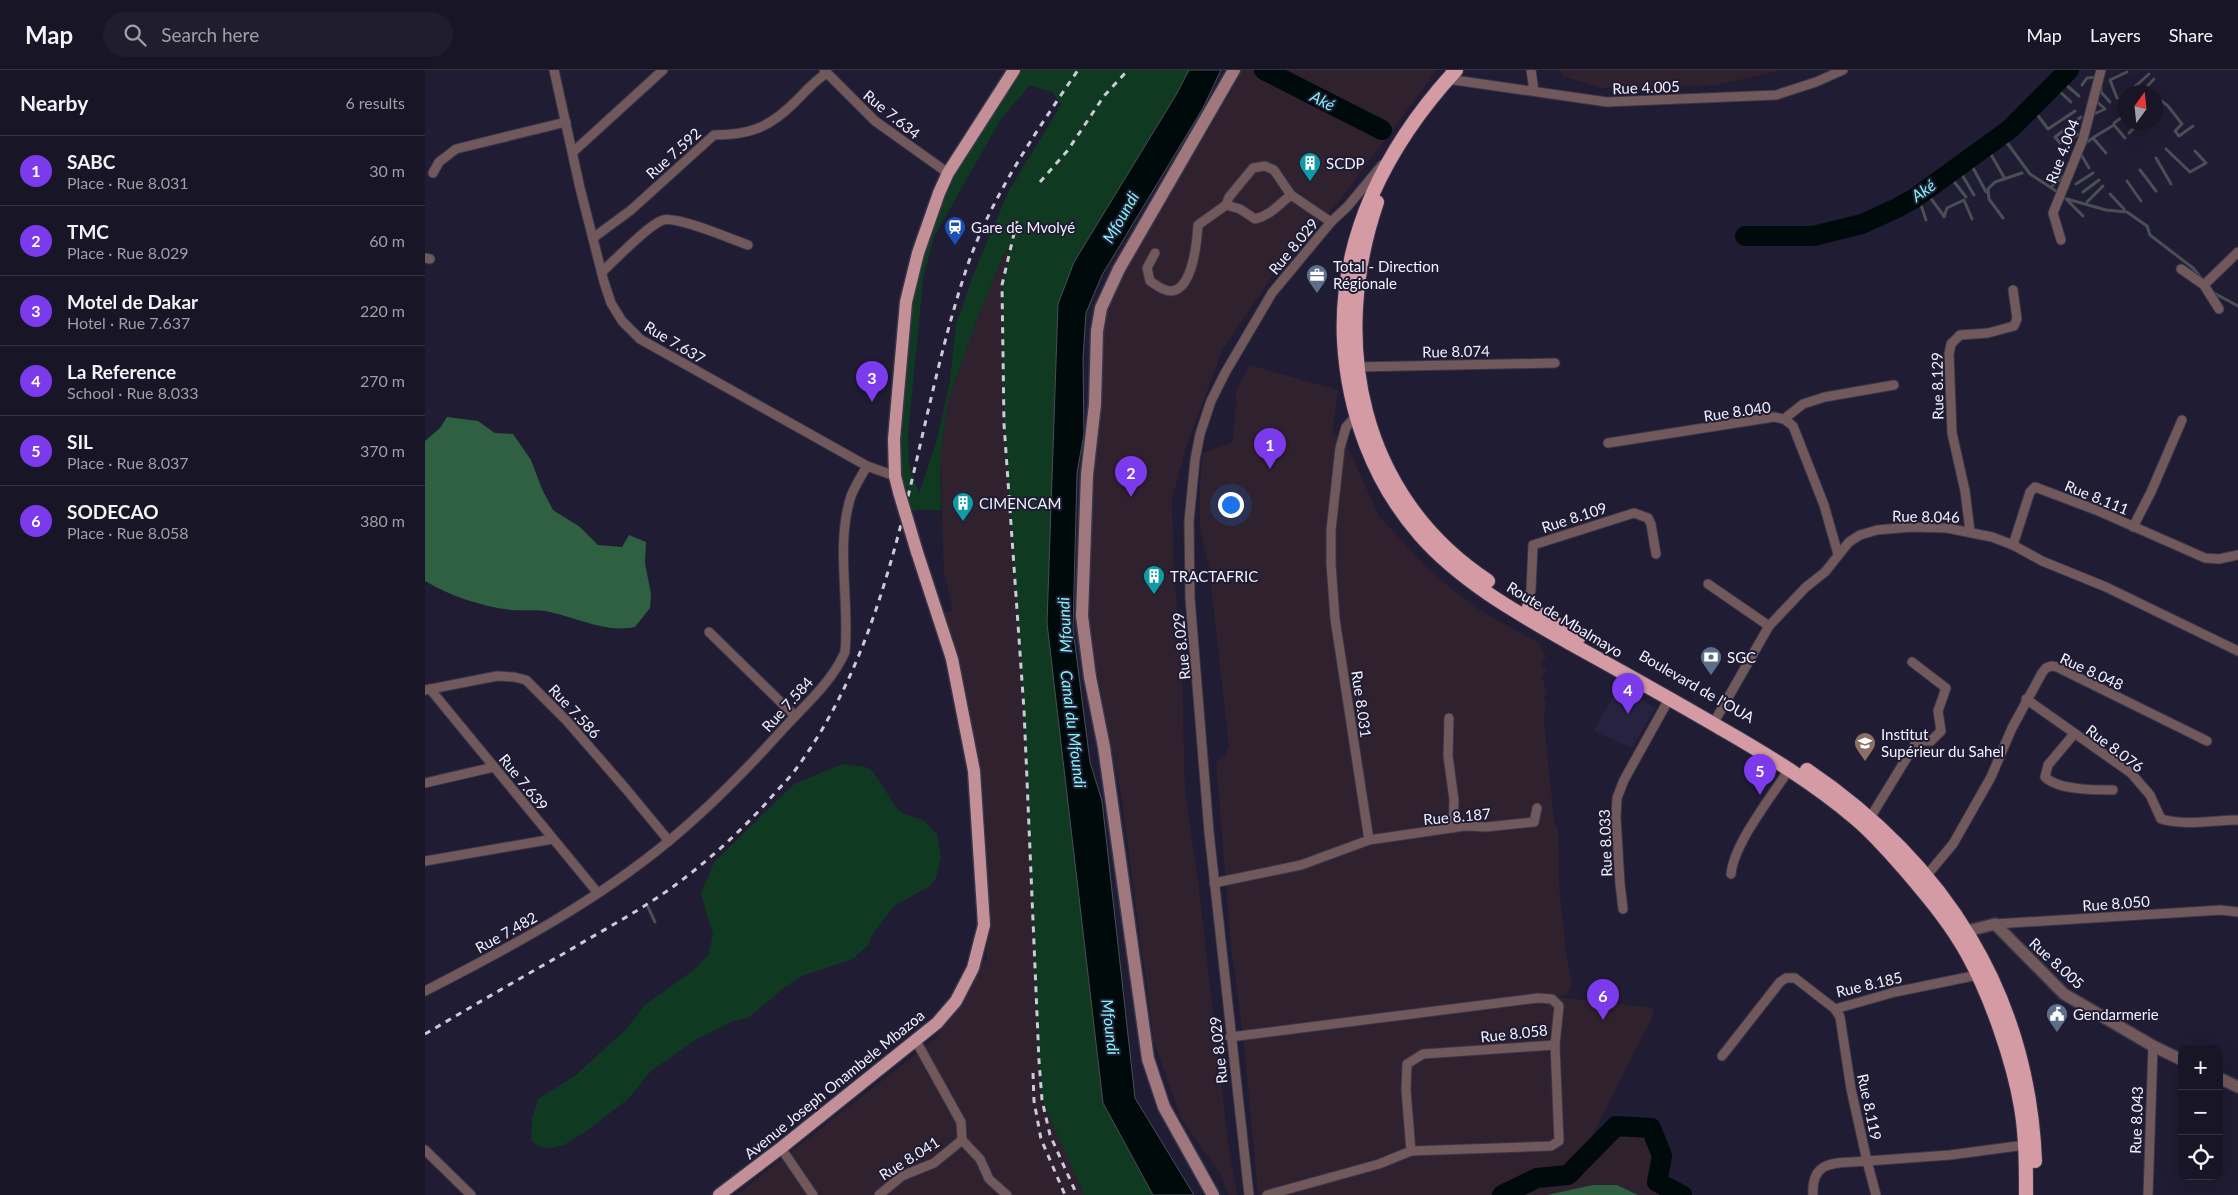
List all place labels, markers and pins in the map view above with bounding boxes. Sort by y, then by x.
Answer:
building icon: SCDP [1298,151,1322,182]
place label: SCDP [1326,154,1365,172]
station icon: Gare de Mvolyé [943,215,967,246]
place label: Gare de Mvolyé [971,218,1075,236]
place label: Total - Direction Régionale [1333,257,1439,292]
office icon: Total - Direction Régionale [1305,263,1329,294]
pin: 3 [856,361,888,402]
pin: 1 [1254,428,1286,469]
pin: 2 [1115,456,1147,497]
building icon: CIMENCAM [951,491,975,522]
place label: CIMENCAM [979,494,1061,512]
building icon: TRACTAFRIC [1142,564,1166,595]
place label: TRACTAFRIC [1170,567,1258,585]
bank icon: SGC [1699,645,1723,676]
place label: SGC [1727,648,1756,666]
pin: 4 [1612,673,1644,714]
place label: Institut Supérieur du Sahel [1881,725,2004,760]
school or university icon: Institut Supérieur du Sahel [1853,731,1877,762]
pin: 5 [1744,754,1776,795]
pin: 6 [1587,979,1619,1020]
public building icon: Gendarmerie [2045,1002,2069,1033]
place label: Gendarmerie [2073,1005,2159,1023]

